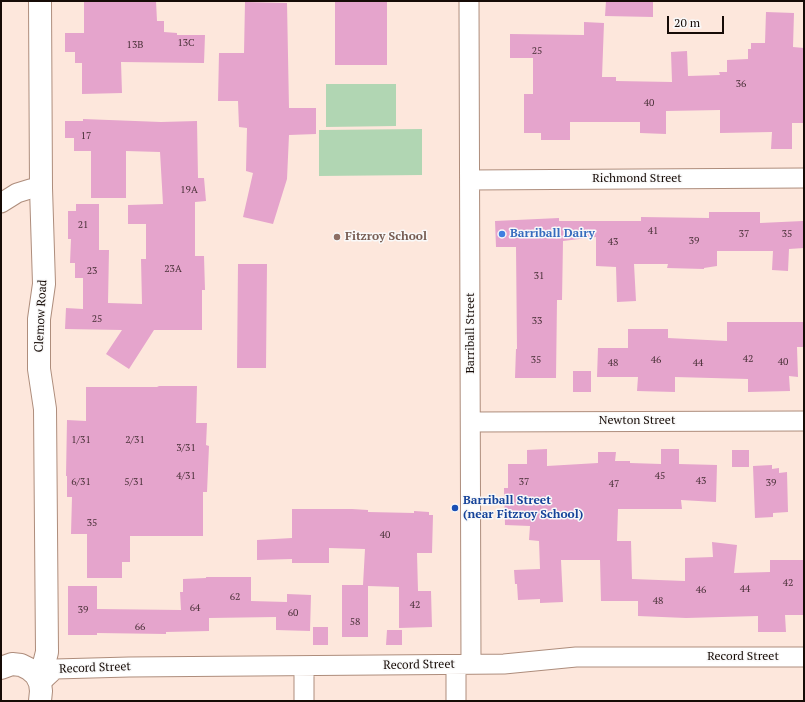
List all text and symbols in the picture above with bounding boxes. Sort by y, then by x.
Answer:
scale bar [669,8,726,34]
text: 20 m [674,15,700,30]
house number: 13C [177,37,195,49]
house number: 13B [127,39,143,51]
house number: 25 [532,45,542,57]
house number: 36 [736,78,746,90]
house number: 40 [644,97,654,109]
house number: 17 [81,130,91,142]
street label: Richmond Street [592,172,682,186]
house number: 19A [180,184,198,196]
house number: 21 [78,219,88,231]
house number: 41 [648,225,658,237]
place label: Barriball Dairy [510,227,595,241]
house number: 37 [739,228,749,240]
house number: 35 [782,228,792,240]
marker: Barriball Dairy [497,229,507,239]
place label: Fitzroy School [345,230,427,244]
marker: Fitzroy School [332,232,342,242]
house number: 39 [689,235,699,247]
house number: 43 [608,236,618,248]
house number: 23A [164,263,182,275]
house number: 23 [87,265,97,277]
house number: 31 [534,270,544,282]
street label: Clemow Road [32,279,50,353]
street label: Barriball Street [464,292,478,374]
house number: 25 [92,313,102,325]
house number: 33 [532,315,542,327]
house number: 42 [743,353,753,365]
house number: 35 [531,354,541,366]
house number: 46 [651,354,661,366]
house number: 40 [778,356,788,368]
house number: 48 [608,357,618,369]
house number: 44 [693,357,703,369]
street label: Newton Street [599,414,675,428]
house number: 1/31 [71,434,91,446]
house number: 2/31 [125,434,145,446]
house number: 3/31 [176,442,196,454]
house number: 4/31 [176,470,196,482]
house number: 45 [655,470,665,482]
house number: 43 [696,475,706,487]
house number: 6/31 [71,476,91,488]
house number: 5/31 [124,476,144,488]
house number: 37 [519,476,529,488]
house number: 39 [766,477,776,489]
house number: 47 [609,478,619,490]
place label: Barriball Street (near Fitzroy School) [463,494,583,522]
marker: Barriball Street (near Fitzroy School) [450,503,460,513]
house number: 35 [87,517,97,529]
house number: 40 [380,529,390,541]
house number: 42 [783,577,793,589]
house number: 44 [740,583,750,595]
house number: 46 [696,584,706,596]
house number: 62 [230,591,240,603]
house number: 48 [653,595,663,607]
house number: 42 [410,599,420,611]
house number: 64 [190,602,200,614]
house number: 39 [78,604,88,616]
house number: 60 [288,607,298,619]
house number: 58 [350,616,360,628]
house number: 66 [135,621,145,633]
street label: Record Street [707,650,779,664]
street label: Record Street [383,657,455,673]
street label: Record Street [59,660,131,676]

